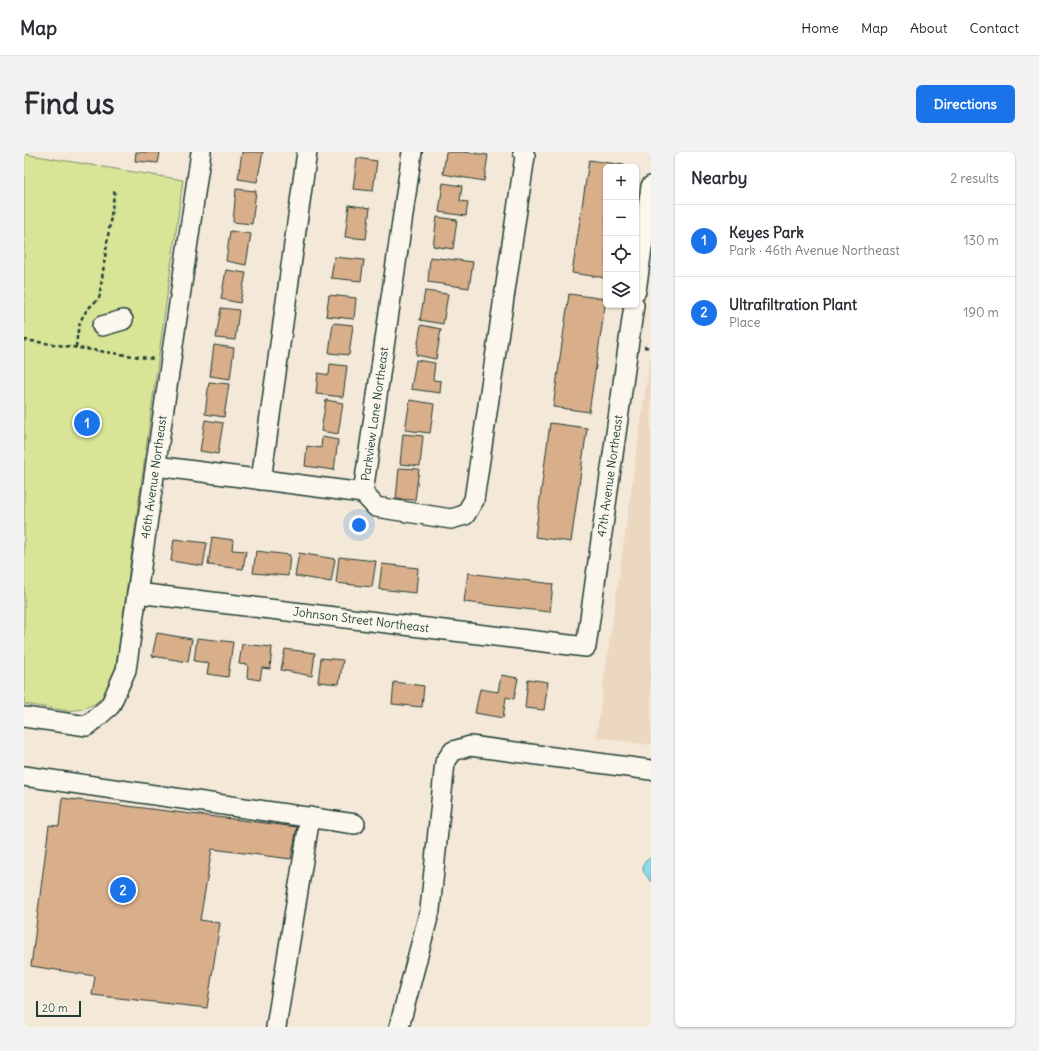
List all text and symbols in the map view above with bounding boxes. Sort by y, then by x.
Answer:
text: Map [20,16,57,40]
text: Home [801,19,839,37]
text: Map [861,19,888,37]
text: About [910,19,948,37]
text: Contact [970,19,1019,37]
button: Directions [916,85,1015,123]
text: Find us [24,86,115,122]
map controls [603,164,639,308]
button: + [603,164,639,200]
text: Nearby [691,167,747,189]
text: 2 results [950,170,999,187]
button: − [603,200,639,236]
text: Keyes Park [729,223,804,242]
text: 1 [701,232,707,249]
text: 130 m [963,232,999,249]
button: locate [603,236,639,272]
text: Park · 46th Avenue Northeast [729,242,900,259]
button: layers [603,272,639,308]
text: Ultrafiltration Plant [729,295,857,314]
text: 2 [700,304,708,321]
text: 190 m [963,304,999,321]
text: Place [729,314,760,331]
street label: Parkview Lane Northeast [358,346,391,482]
pin: 1 [74,408,100,438]
street label: 46th Avenue Northeast [137,414,170,540]
street label: 47th Avenue Northeast [594,414,626,538]
your location [349,515,369,535]
street label: Johnson Street Northeast [292,604,430,635]
pin: 2 [110,875,136,905]
scale bar [36,999,81,1018]
text: 20 m [42,1001,68,1015]

